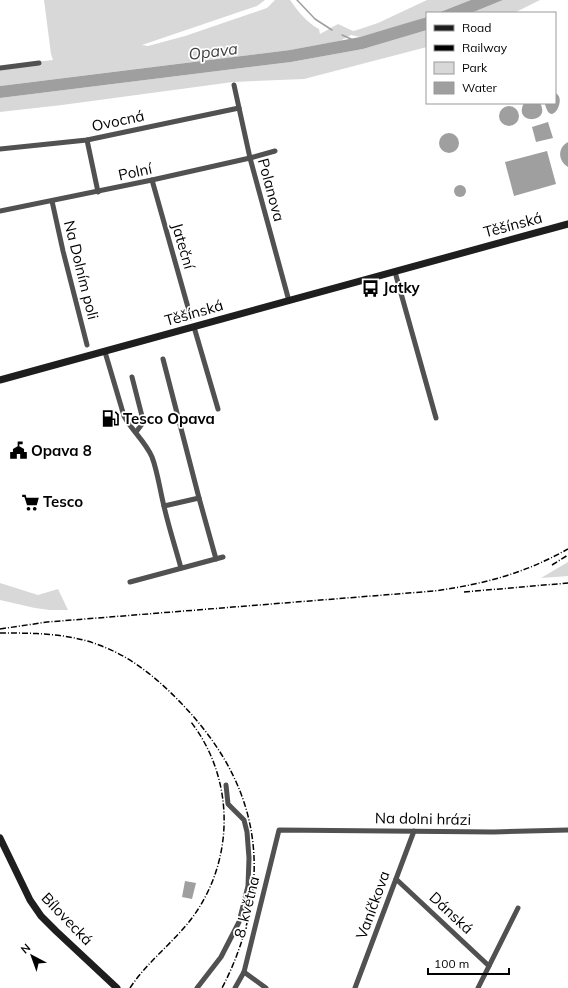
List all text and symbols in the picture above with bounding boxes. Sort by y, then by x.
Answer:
legend [426,12,556,104]
text: Road [462,20,491,35]
water label: Opava [187,38,239,64]
text: Railway [462,40,508,55]
text: Park [462,60,488,75]
text: Water [462,80,498,95]
street label: Ovocná [90,106,146,135]
street label: Polanova [254,156,289,224]
street label: Polní [116,158,155,184]
street label: Těšínská [481,208,544,241]
street label: Na Dolním poli [60,218,103,321]
street label: Jateční [168,221,199,272]
bus stop icon: Jatky [360,278,380,298]
place label: Jatky [383,278,420,297]
street label: Těšínská [162,295,225,330]
fuel station icon: Tesco Opava [100,409,120,429]
place label: Tesco Opava [123,409,215,428]
public building icon: Opava 8 [8,441,28,461]
place label: Opava 8 [31,441,92,460]
supermarket icon: Tesco [20,492,40,512]
place label: Tesco [43,492,83,511]
street label: Na dolni hrázi [375,808,471,829]
street label: Vaníčkova [351,868,394,942]
street label: 8. května [230,874,263,940]
street label: Bílovecká [38,888,97,949]
street label: Dánská [425,888,477,938]
north arrow [12,936,52,976]
text: N [18,940,33,956]
scale bar [428,950,509,976]
text: 100 m [434,956,469,971]

